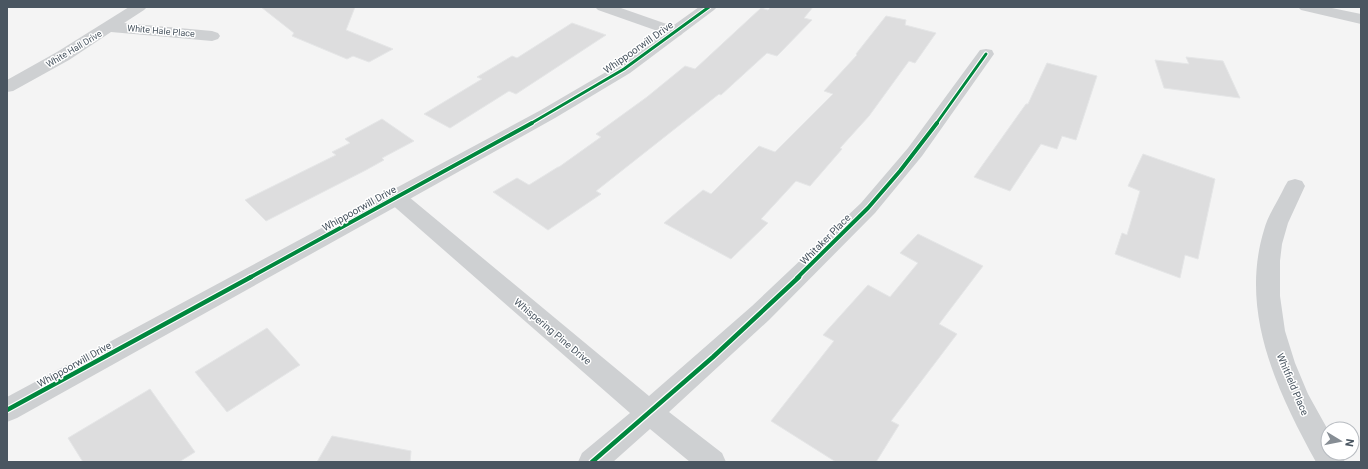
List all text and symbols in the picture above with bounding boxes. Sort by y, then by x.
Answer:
street label: Whippoorwill Drive [601,19,675,76]
street label: White Hale Place [127,23,195,39]
street label: White Hall Drive [44,28,104,70]
street label: Whippoorwill Drive [320,184,398,233]
street label: Whitaker Place [798,212,853,267]
street label: Whispering Pine Drive [512,296,593,367]
street label: Whippoorwill Drive [35,340,113,389]
street label: Whitfield Place [1275,352,1311,417]
north arrow [1320,421,1360,461]
text: N [1342,438,1356,448]

